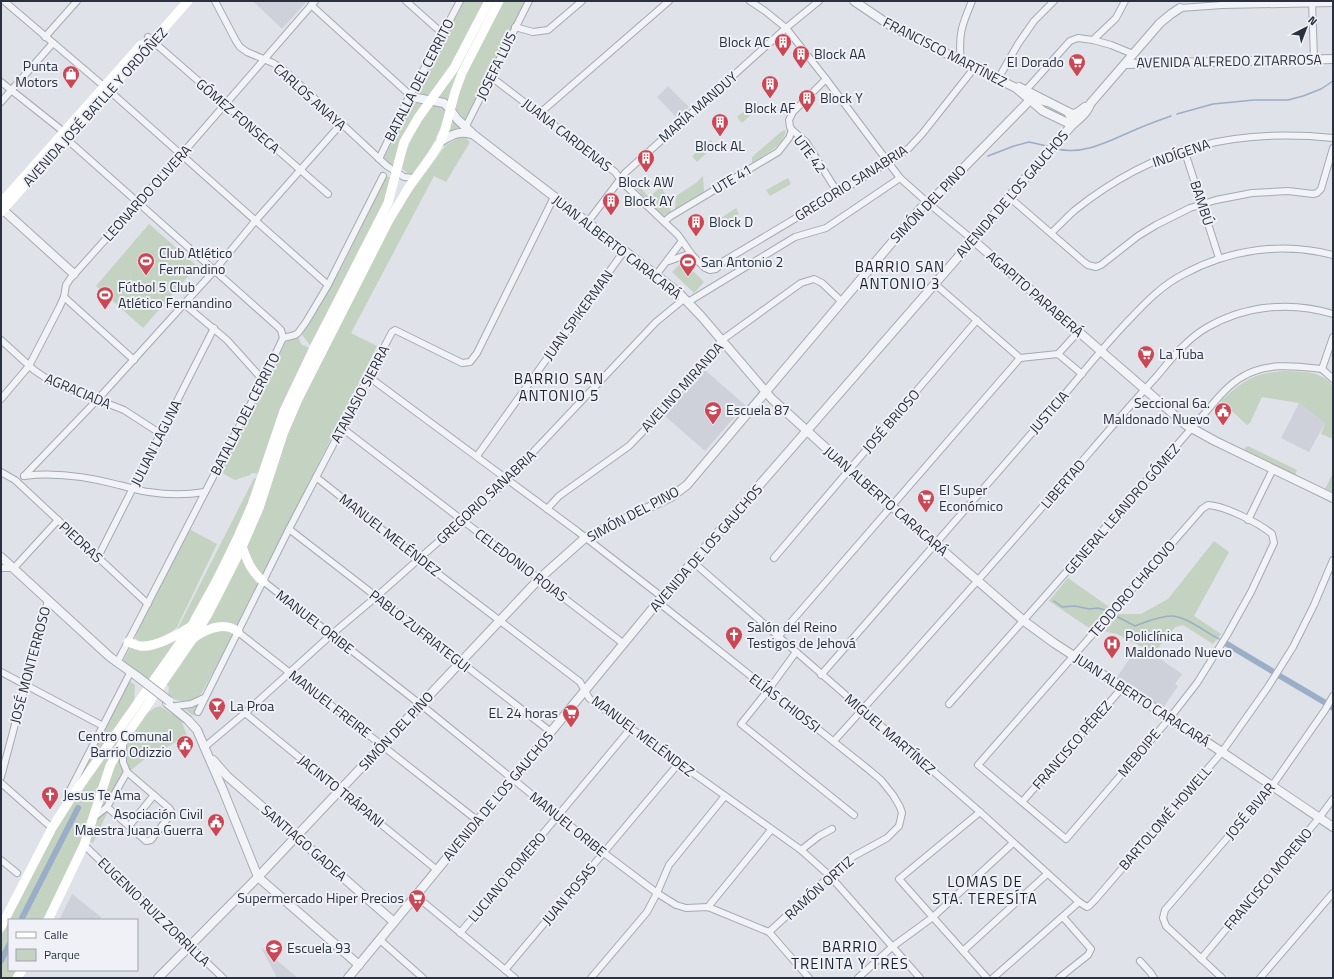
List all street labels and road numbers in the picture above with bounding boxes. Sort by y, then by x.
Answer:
street label: FRANCISCO MARTÍNEZ [880,11,1011,92]
street label: BATALLA DEL CERRITO [379,15,459,145]
street label: AVENIDA JOSÉ BATLLE Y ORDÓÑEZ [17,22,172,191]
street label: JOSEFA LUIS [470,28,521,103]
street label: AVENIDA ALFREDO ZITARROSA [1136,48,1323,73]
street label: CARLOS ANAYA [269,58,352,136]
street label: MARÍA MANDUY [654,66,742,147]
street label: GÓMEZ FONSECA [192,73,285,158]
street label: JUANA CARDENAS [518,93,617,176]
street label: AVENIDA DE LOS GAUCHOS [950,125,1073,262]
street label: UTE 42 [789,130,832,177]
street label: INDÍGENA [1149,133,1213,172]
street label: LEONARDO OLIVERA [98,139,196,246]
street label: GREGORIO SANABRIA [790,139,912,226]
street label: UTE 41 [708,159,756,199]
street label: SIMÓN DEL PINO [885,160,970,247]
street label: BAMBÚ [1185,178,1220,228]
street label: JUAN ALBERTO CARACARÁ [548,189,687,304]
street label: AGAPITO PARABERÁ [982,245,1089,342]
street label: JUAN SPIKERMAN [538,265,618,364]
street label: AVELINO MIRANDA [636,337,728,436]
street label: ATANASIO SIERRA [325,341,395,446]
street label: BATALLA DEL CERRITO [205,349,285,479]
street label: AGRACIADA [42,367,115,414]
street label: JOSÉ BRIOSO [857,384,924,457]
street label: JUSTICIA [1024,385,1074,438]
street label: JULIAN LAGUNA [125,395,187,490]
street label: GENERAL LEANDRO GÓMEZ [1059,439,1184,579]
street label: JUAN ALBERTO CARACARÁ [820,441,954,561]
street label: GREGORIO SANABRIA [431,444,541,549]
street label: LIBERTAD [1035,454,1090,513]
street label: AVENIDA DE LOS GAUCHOS [644,479,767,616]
street label: SIMÓN DEL PINO [583,480,683,547]
street label: MANUEL MELÉNDEZ [335,488,446,581]
street label: PIEDRAS [55,516,108,567]
street label: CELEDONIO ROJAS [471,523,572,606]
street label: TEODORO CHACOVO [1084,536,1180,642]
street label: MANUEL ORIBE [272,584,359,659]
street label: PABLO ZUFRIATEGUI [365,584,475,677]
street label: JOSÉ MONTERROSO [4,604,55,726]
street label: JUAN ALBERTO CARACARÁ [1070,648,1215,752]
street label: MANUEL FREIRE [285,665,376,743]
street label: ELÍAS CHIOSSI [745,668,825,737]
street label: SIMÓN DEL PINO [353,686,438,775]
street label: MIGUEL MARTÍNEZ [840,688,940,779]
street label: MANUEL MELÉNDEZ [588,690,699,781]
street label: FRANCISCO PÉREZ [1027,696,1116,794]
street label: MEBOIPE [1112,724,1165,781]
street label: AVENIDA DE LOS GAUCHOS [437,727,558,865]
street label: JACINTO TRÁPANI [294,749,389,832]
street label: BARTOLOMÉ HOWELL [1113,761,1216,874]
street label: JOSÉ BIVAR [1220,778,1280,844]
street label: MANUEL ORIBE [525,786,612,861]
street label: SANTIAGO GADEA [257,800,352,886]
street label: FRANCISCO MORENO [1218,823,1317,935]
street label: LUCIANO ROMERO [463,827,551,926]
street label: RAMÓN ORTIZ [780,851,858,924]
street label: EUGENIO RUIZ ZORRILLA [93,852,216,971]
street label: JUAN ROSAS [536,858,601,929]

